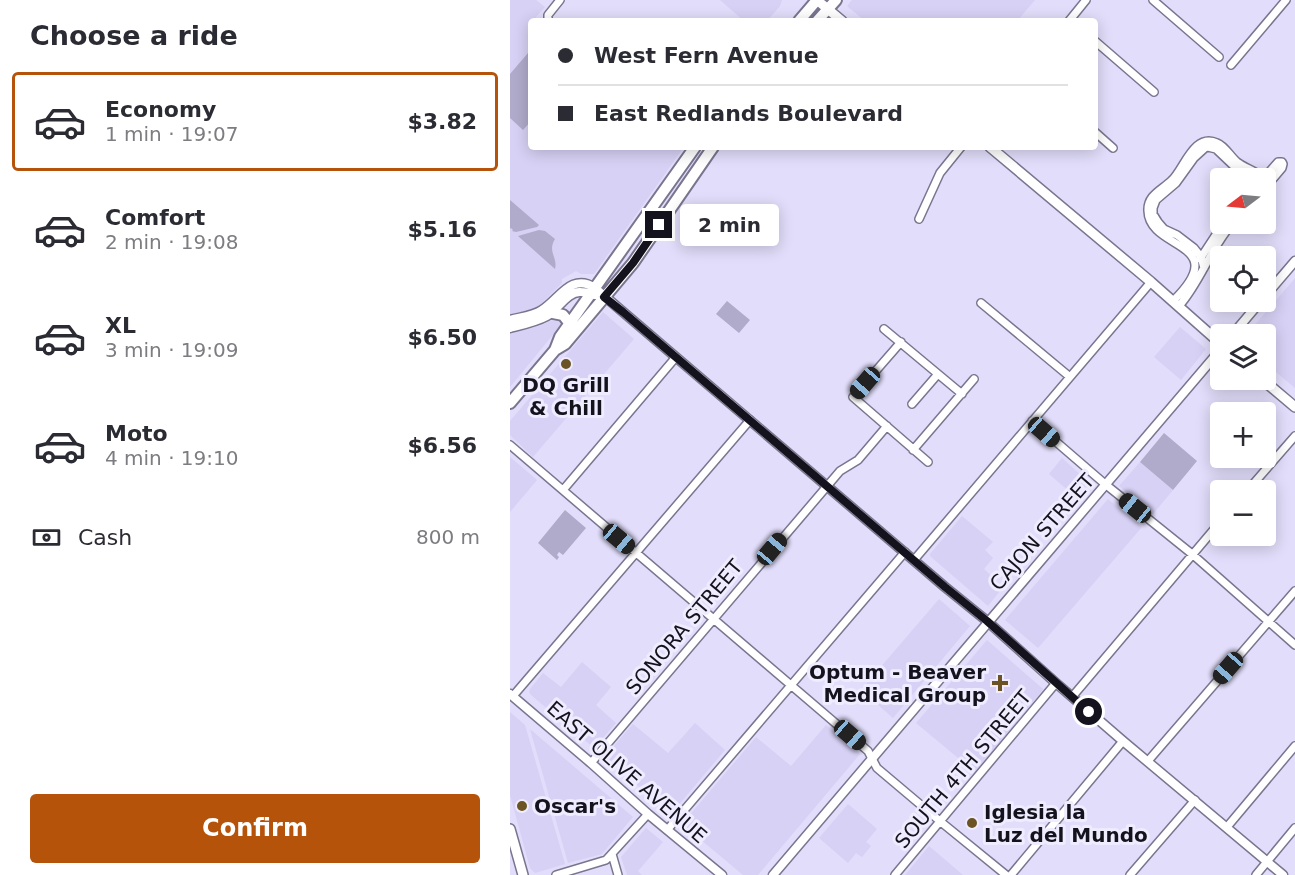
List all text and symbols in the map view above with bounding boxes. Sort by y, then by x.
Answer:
text: Choose a ride [30,20,238,51]
text: West Fern Avenue [594,43,819,68]
icon: car [33,95,87,149]
text: Economy [105,97,216,122]
text: East Redlands Boulevard [594,101,903,126]
text: $3.82 [407,109,477,134]
text: 1 min · 19:07 [105,122,239,146]
north arrow [1210,168,1276,234]
map controls [1210,168,1276,546]
icon: car [33,203,87,257]
callout: 2 min [680,204,779,246]
text: Comfort [105,205,205,230]
route end [645,211,672,238]
text: 2 min [698,213,761,237]
text: $5.16 [407,217,477,242]
text: 2 min · 19:08 [105,230,239,254]
button: locate [1210,246,1276,312]
icon: car [33,311,87,365]
text: XL [105,313,136,338]
button: layers [1210,324,1276,390]
text: $6.50 [407,325,477,350]
text: 3 min · 19:09 [105,338,239,362]
marker: DQ Grill & Chill [559,357,573,371]
car [846,364,884,402]
place label: DQ Grill & Chill [522,373,610,420]
button: + [1210,402,1276,468]
car [1025,413,1063,451]
icon: car [33,419,87,473]
text: Moto [105,421,168,446]
text: $6.56 [407,433,477,458]
text: 4 min · 19:10 [105,446,239,470]
street label: CAJON STREET [985,468,1100,595]
button: − [1210,480,1276,546]
car [1115,490,1155,526]
icon: cash [30,521,63,554]
car [599,521,639,557]
text: Cash [78,525,132,550]
text: 800 m [416,525,480,549]
car [754,529,790,569]
street label: SONORA STREET [621,554,748,699]
car [1209,649,1247,687]
place label: Optum - Beaver Medical Group [809,660,986,707]
marker: Optum - Beaver Medical Group [991,674,1009,692]
street label: SOUTH 4TH STREET [890,684,1037,853]
street label: EAST OLIVE AVENUE [542,696,712,848]
route start [1075,698,1102,725]
car [831,716,869,754]
button: Confirm [30,794,480,863]
place label: Oscar's [534,794,616,818]
marker: Oscar's [515,799,529,813]
place label: Iglesia la Luz del Mundo [984,800,1148,847]
marker: Iglesia la Luz del Mundo [965,816,979,830]

